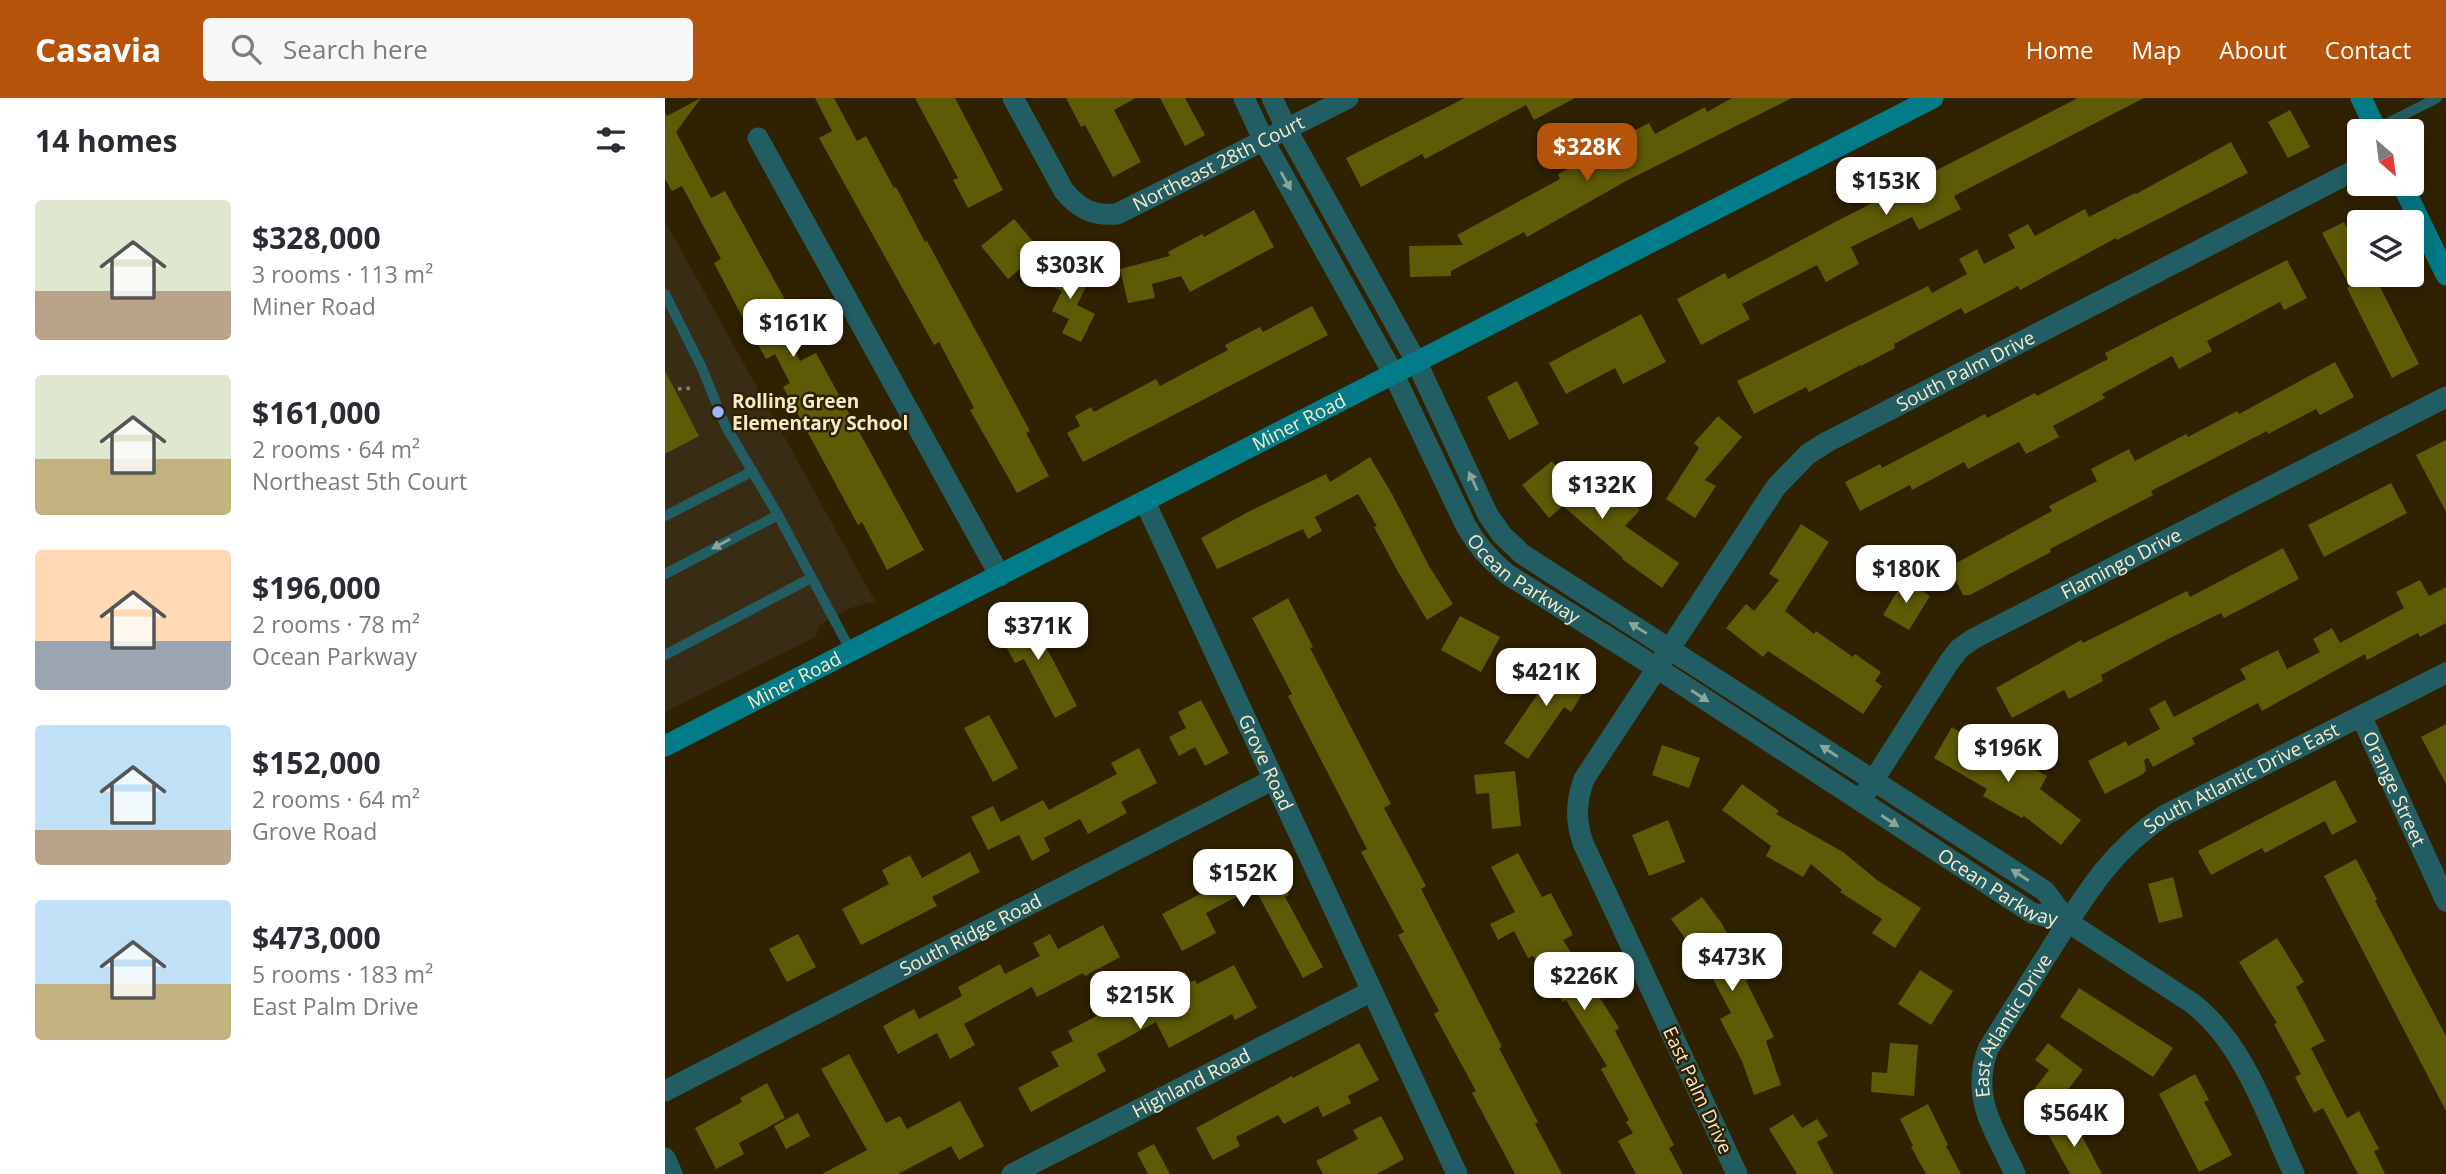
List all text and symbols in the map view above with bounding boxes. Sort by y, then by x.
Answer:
search box [203,18,693,81]
text: Casavia [35,27,161,72]
icon: search [227,30,265,68]
text: Search here [283,31,428,67]
text: Home [2026,33,2094,66]
text: Map [2132,33,2181,66]
text: About [2219,33,2287,66]
text: Contact [2325,33,2411,66]
street label: Northeast 28th Court [1128,109,1309,217]
north arrow [2347,119,2424,196]
map controls [2347,119,2424,287]
text: 14 homes [35,120,178,161]
icon: filters [592,121,630,159]
pin: $328K [1538,123,1636,183]
text: $328K [1553,130,1621,162]
pin: $153K [1837,158,1935,217]
text: $153K [1852,164,1920,196]
one-way arrow [1280,171,1292,190]
button: layers [2347,210,2424,287]
text: $328,000 [252,217,381,258]
icon: home [91,228,175,312]
pin: $303K [1021,242,1119,301]
text: $303K [1036,248,1104,280]
text: 3 rooms · 113 m² [252,258,433,290]
text: Miner Road [252,290,376,322]
pin: $161K [744,300,842,359]
text: $161K [759,306,827,338]
street label: South Palm Drive [1892,324,2039,417]
street label: Miner Road [1248,387,1350,457]
place label: Rolling Green Elementary School [732,388,908,436]
text: $161,000 [252,392,381,433]
icon: home [91,403,175,487]
marker: Rolling Green Elementary School [710,404,726,420]
text: 2 rooms · 64 m² [252,433,420,465]
pin: $132K [1553,462,1651,521]
text: Northeast 5th Court [252,465,467,497]
text: $132K [1568,468,1636,500]
one-way arrow [1467,470,1478,491]
street label: Flamingo Drive [2056,522,2186,605]
street label: Ocean Parkway [1461,528,1586,630]
one-way arrow [711,538,731,550]
pin: $180K [1857,546,1955,605]
text: $180K [1872,552,1940,584]
text: $196,000 [252,567,381,608]
icon: home [91,578,175,662]
pin: $371K [989,602,1087,662]
text: 2 rooms · 78 m² [252,608,420,640]
text: $371K [1004,609,1072,641]
one-way arrow [1629,621,1648,634]
text: Ocean Parkway [252,640,417,672]
street label: Miner Road [743,645,846,715]
pin: $421K [1497,648,1595,708]
text: $421K [1512,655,1580,687]
one-way arrow [1690,690,1710,703]
street label: Grove Road [1232,710,1299,815]
street label: South Atlantic Drive East [2138,716,2344,839]
pin: $196K [1959,724,2057,784]
street label: Orange Street [2357,727,2432,851]
text: $196K [1974,731,2042,763]
text: $152,000 [252,742,381,783]
one-way arrow [1820,745,1839,758]
icon: home [91,753,175,837]
text: 2 rooms · 64 m² [252,783,420,815]
text: Grove Road [252,815,377,847]
one-way arrow [1881,815,1900,828]
street label: Ocean Parkway [1933,842,2061,932]
pin: $152K [1194,850,1292,909]
text: $152K [1209,856,1277,888]
one-way arrow [2011,868,2030,881]
street label: South Ridge Road [895,887,1046,982]
text: $473,000 [252,917,381,958]
icon: home [91,928,175,1012]
pin: $473K [1683,934,1781,993]
text: $473K [1698,940,1766,972]
street label: East Atlantic Drive [1969,949,2058,1099]
pin: $226K [1535,953,1633,1012]
text: 5 rooms · 183 m² [252,958,433,990]
text: $226K [1550,959,1618,991]
pin: $215K [1091,972,1189,1031]
text: $215K [1106,978,1174,1010]
text: East Palm Drive [252,990,419,1022]
street label: East Palm Drive [1657,1022,1739,1158]
street label: Highland Road [1127,1042,1255,1124]
pin: $564K [2025,1090,2123,1149]
text: $564K [2040,1096,2108,1128]

